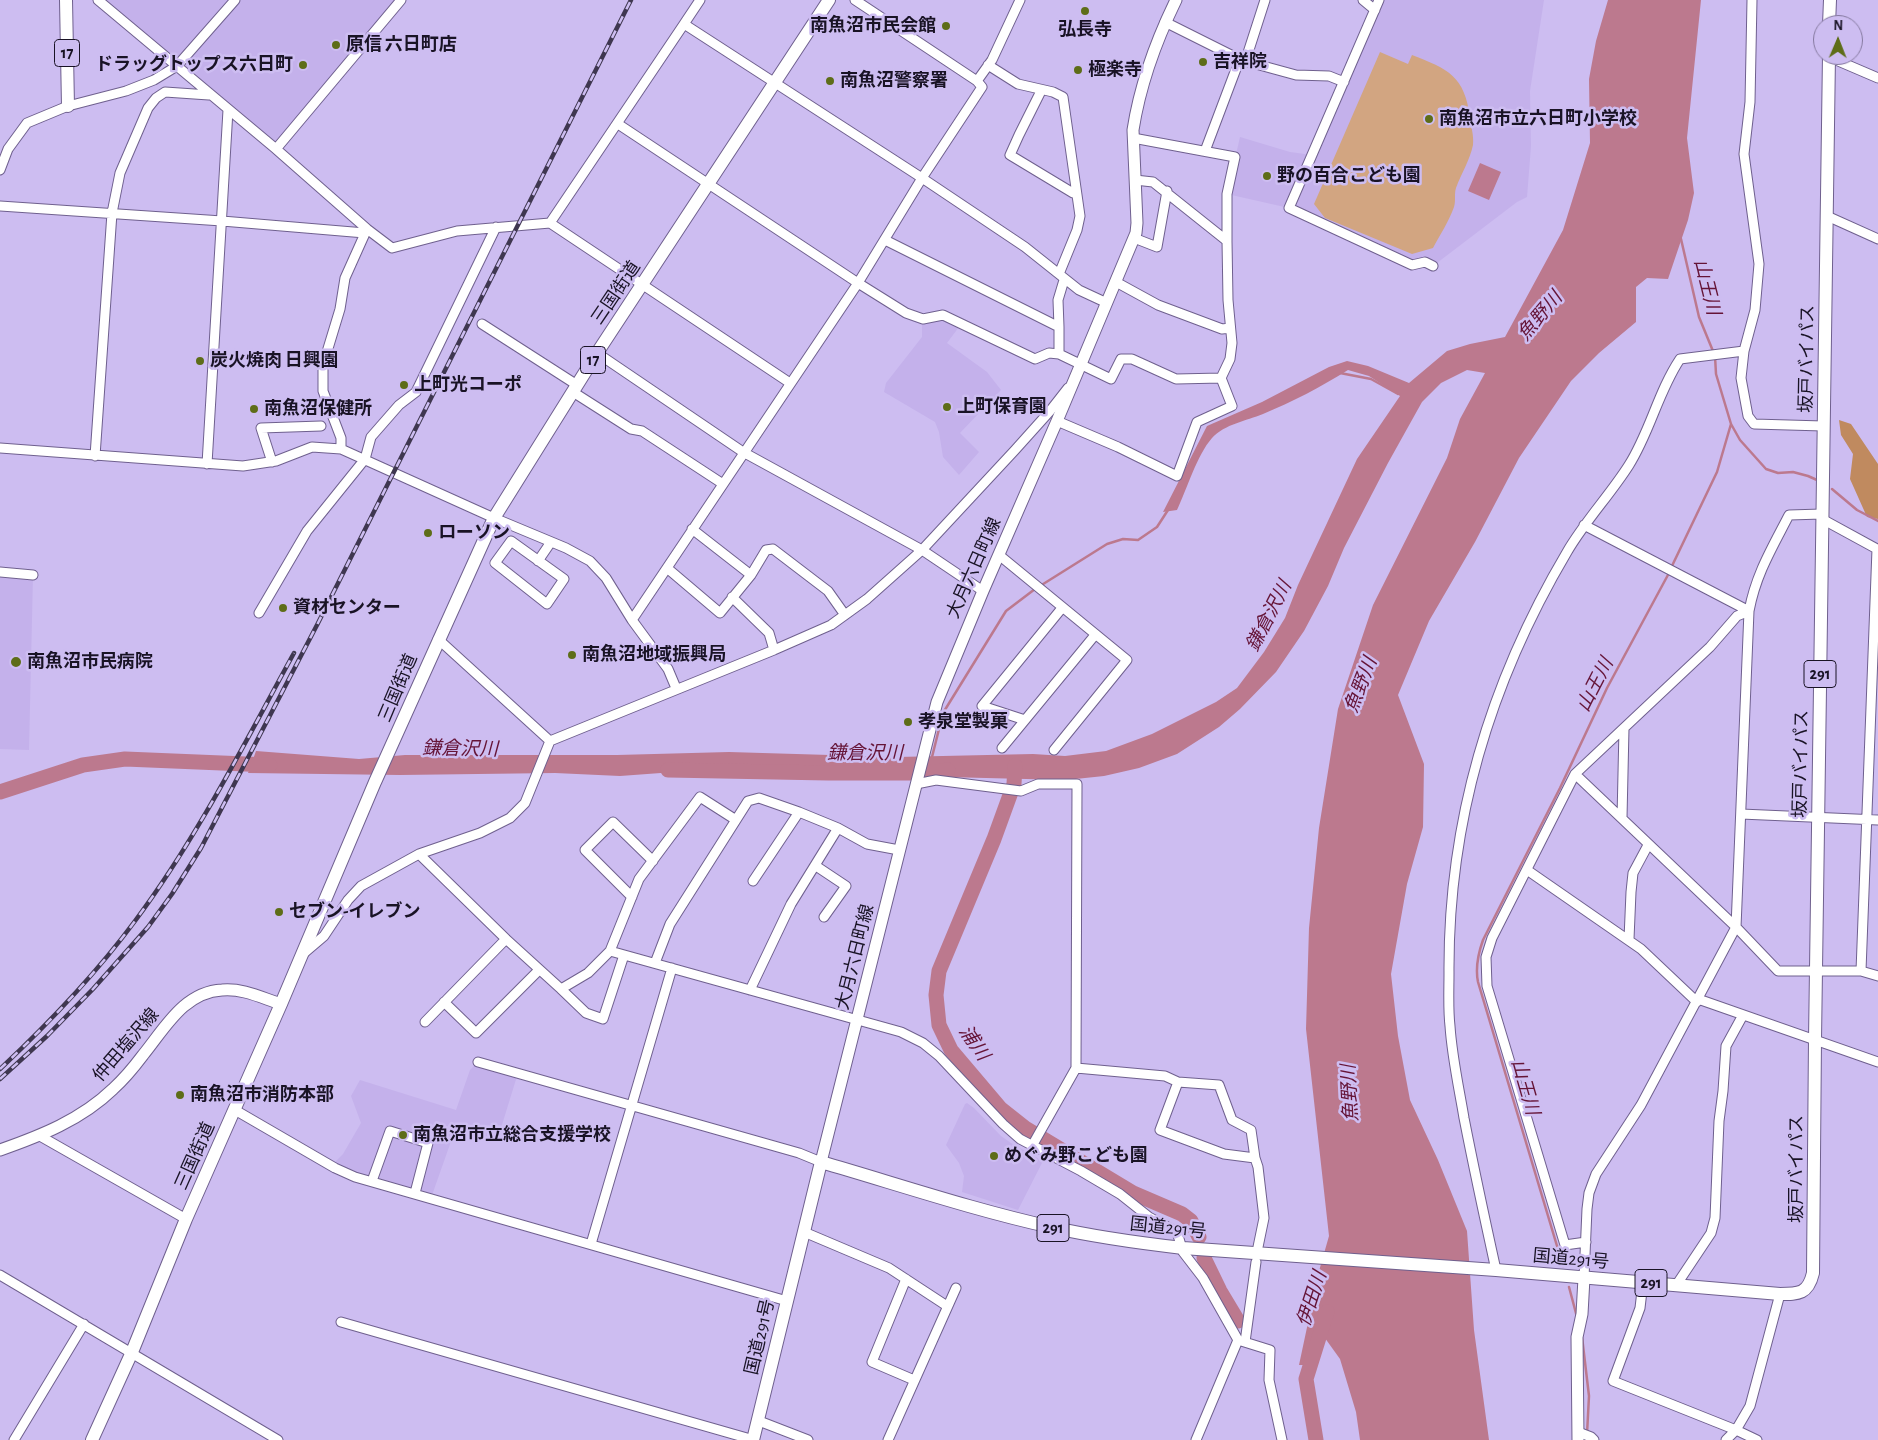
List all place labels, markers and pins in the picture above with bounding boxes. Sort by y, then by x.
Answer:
marker: 弘長寺 [1079,5,1091,17]
place label: 南魚沼市民会館 [810,15,936,37]
place label: 弘長寺 [1058,19,1112,41]
marker: 南魚沼市民会館 [940,20,952,32]
place label: 原信 六日町店 [346,34,457,56]
marker: 原信 六日町店 [330,39,342,51]
place label: 吉祥院 [1213,51,1267,73]
place label: ドラッグトップス六日町 [95,54,293,76]
marker: 吉祥院 [1197,56,1209,68]
marker: ドラッグトップス六日町 [297,59,309,71]
place label: 極楽寺 [1088,59,1142,81]
marker: 極楽寺 [1072,64,1084,76]
place label: 南魚沼警察署 [840,70,948,92]
marker: 南魚沼警察署 [824,75,836,87]
place label: 南魚沼市立六日町小学校 [1439,108,1637,130]
marker: 南魚沼市立六日町小学校 [1423,113,1435,125]
place label: 野の百合こども園 [1277,165,1421,187]
marker: 野の百合こども園 [1261,170,1273,182]
place label: 炭火焼肉 日興園 [210,350,339,372]
marker: 炭火焼肉 日興園 [194,355,206,367]
place label: 上町光コーポ [414,374,522,396]
marker: 上町光コーポ [398,379,410,391]
place label: 上町保育園 [957,396,1047,418]
place label: 南魚沼保健所 [264,398,372,420]
marker: 上町保育園 [941,401,953,413]
marker: 南魚沼保健所 [248,403,260,415]
place label: ローソン [438,522,510,544]
marker: ローソン [422,527,434,539]
place label: 資材センター [293,597,401,619]
marker: 資材センター [277,602,289,614]
place label: 南魚沼地域振興局 [582,644,726,666]
marker: 南魚沼地域振興局 [566,649,578,661]
place label: 南魚沼市民病院 [27,651,153,673]
marker: 南魚沼市民病院 [9,655,23,669]
place label: 孝泉堂製菓 [918,711,1008,733]
marker: 孝泉堂製菓 [902,716,914,728]
place label: セブン-イレブン [289,901,420,923]
marker: セブン-イレブン [273,906,285,918]
place label: 南魚沼市消防本部 [190,1084,334,1106]
marker: 南魚沼市消防本部 [174,1089,186,1101]
place label: 南魚沼市立総合支援学校 [413,1124,611,1146]
marker: 南魚沼市立総合支援学校 [397,1129,409,1141]
place label: めぐみ野こども園 [1004,1145,1148,1167]
marker: めぐみ野こども園 [988,1150,1000,1162]

